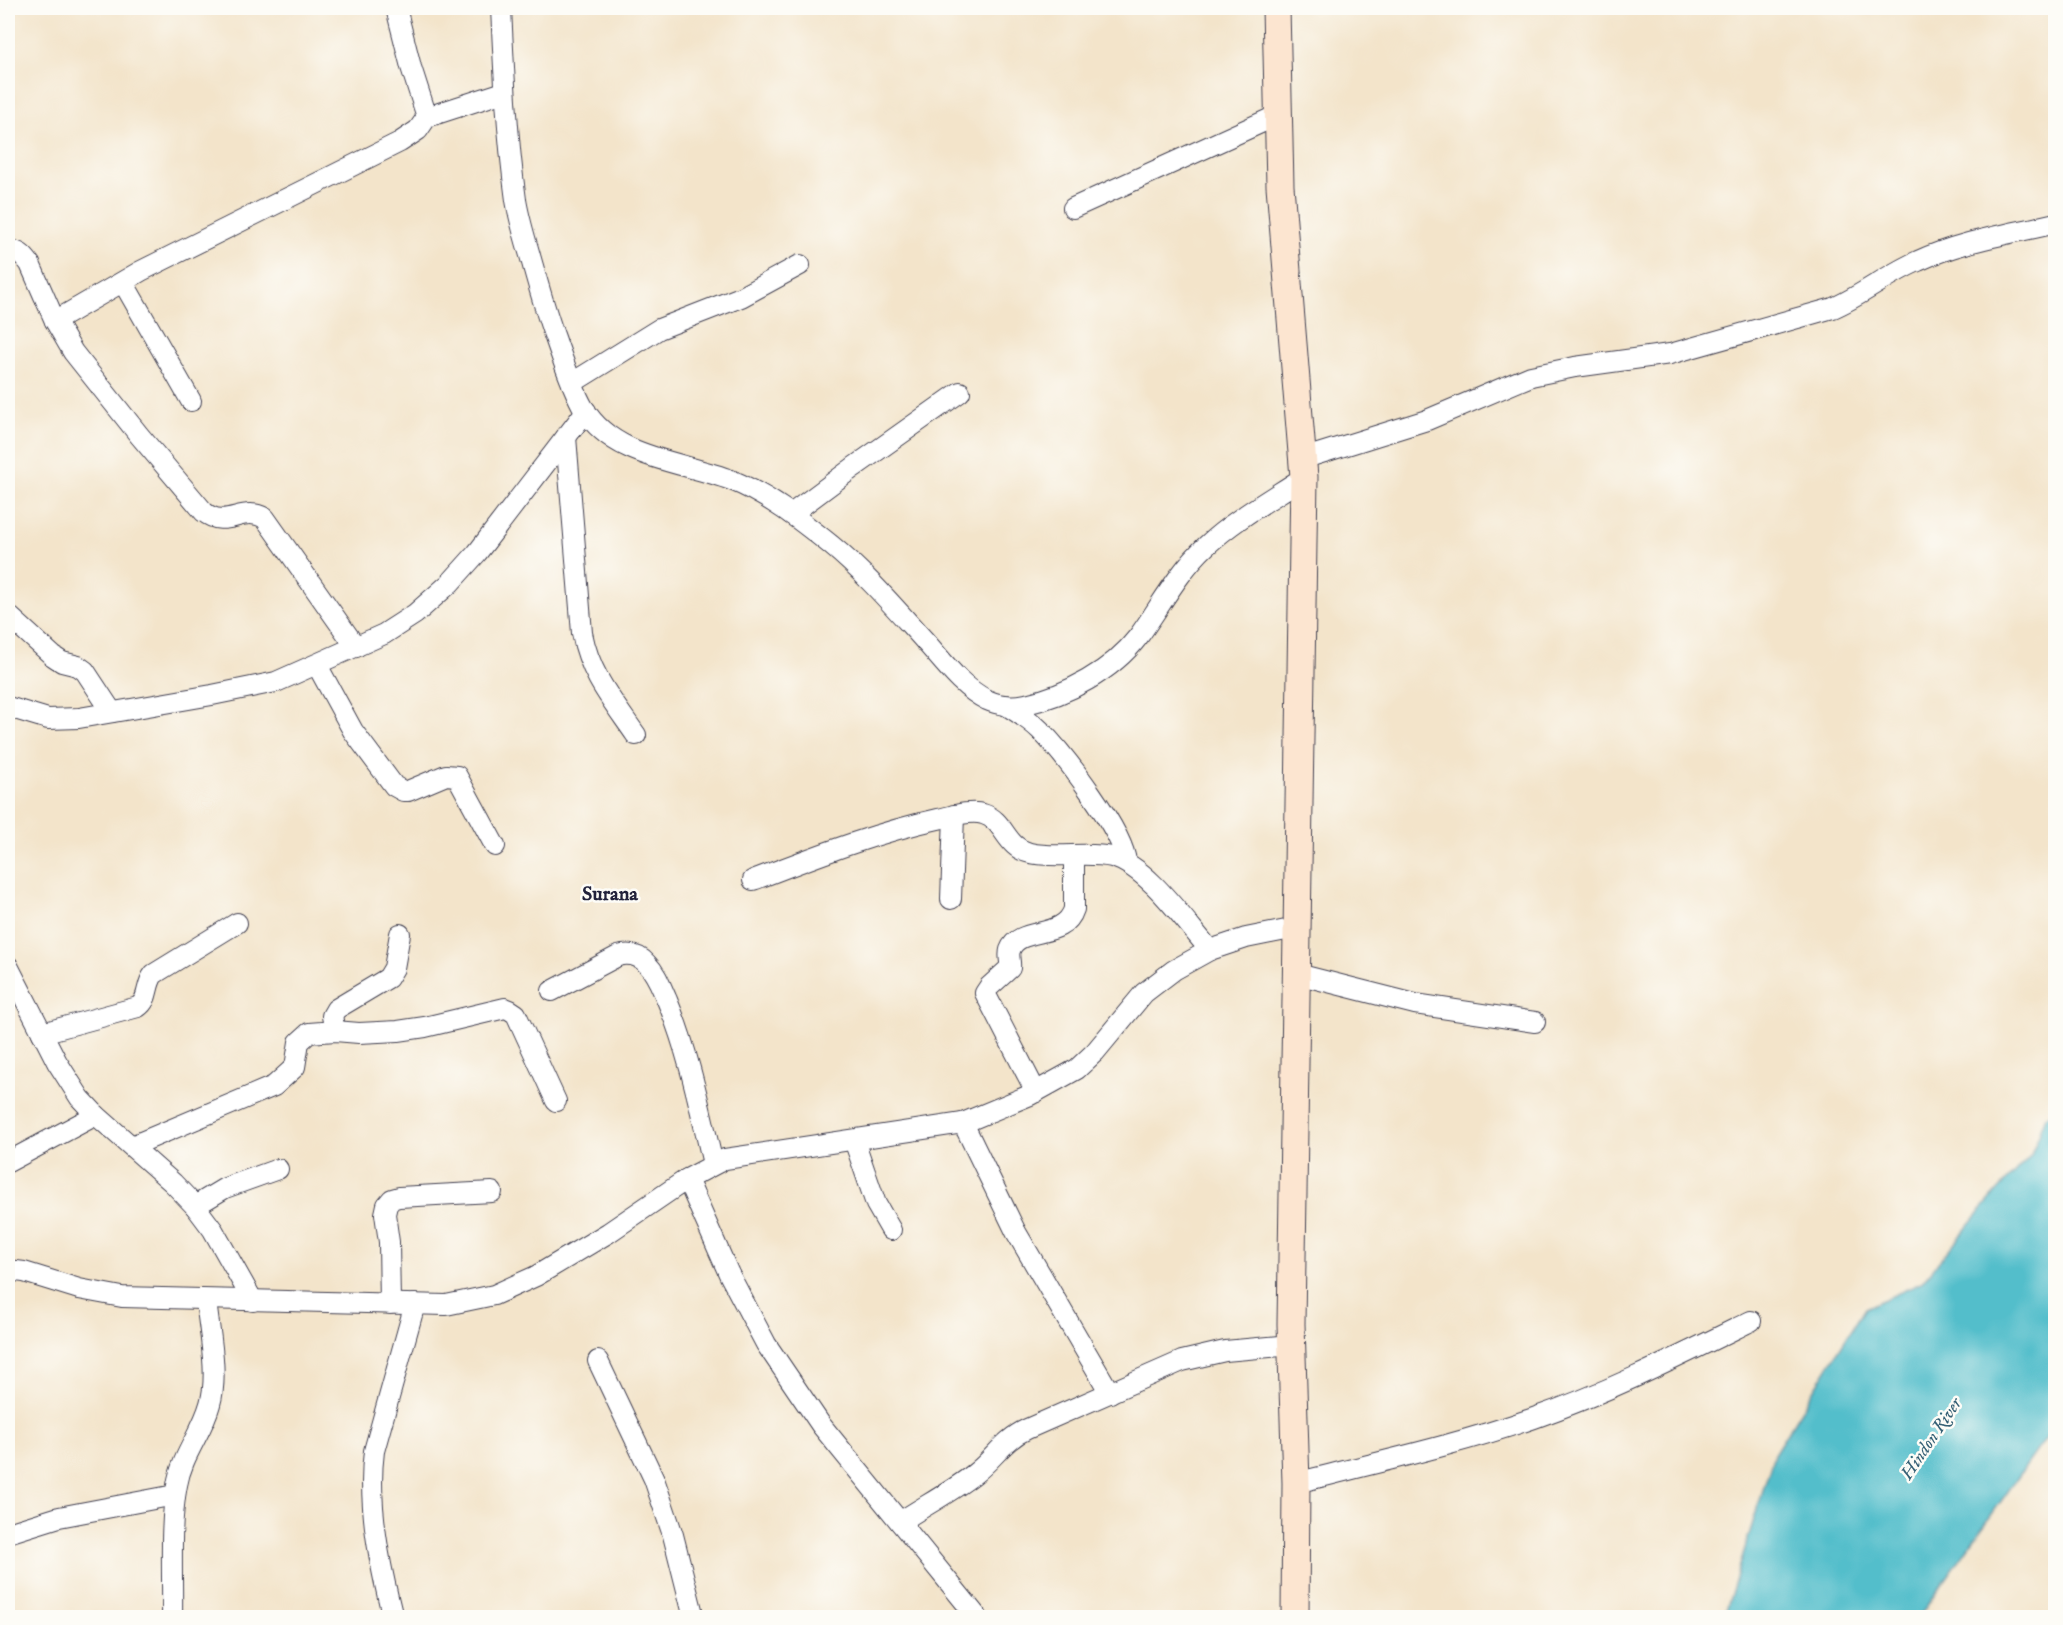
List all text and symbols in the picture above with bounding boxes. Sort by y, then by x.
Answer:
district label: Surana [582,882,638,907]
water label: Hindon River [1896,1393,1968,1485]

